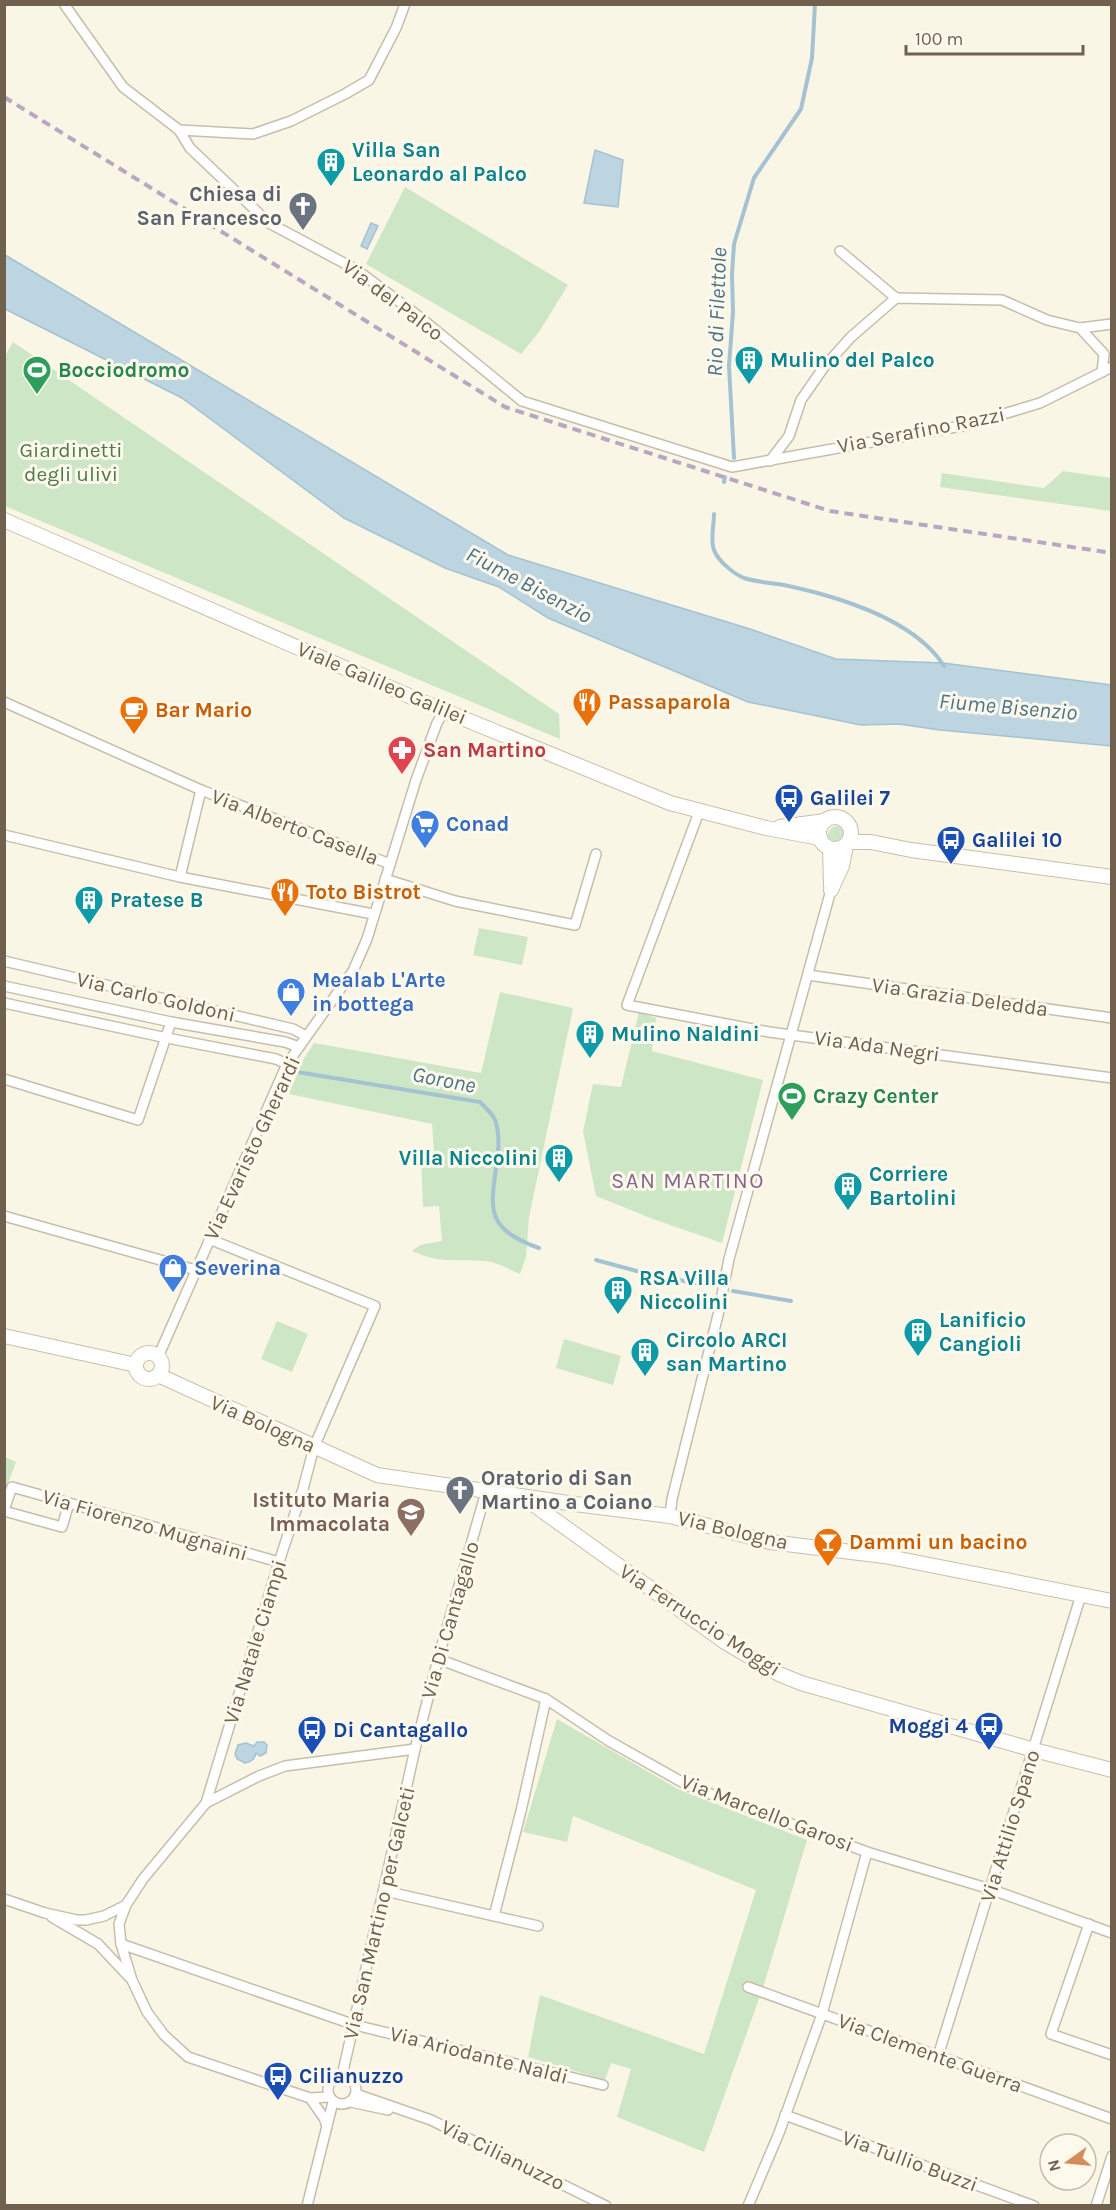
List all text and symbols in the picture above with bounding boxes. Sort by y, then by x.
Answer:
scale bar [906,18,1083,56]
text: 100 m [915,28,963,50]
place label: Villa San Leonardo al Palco [352,138,527,186]
building icon: Villa San Leonardo al Palco [315,146,347,188]
place label: Chiesa di San Francesco [137,182,282,230]
church icon: Chiesa di San Francesco [287,190,319,232]
water label: Rio di Filettole [702,247,732,377]
street label: Via del Palco [338,254,448,346]
building icon: Mulino del Palco [733,344,765,386]
place label: Mulino del Palco [770,348,935,372]
sports icon: Bocciodromo [21,354,53,396]
place label: Bocciodromo [58,358,189,382]
street label: Via Serafino Razzi [835,402,1007,458]
park label: Giardinetti degli ulivi [19,438,123,486]
water label: Fiume Bisenzio [462,541,596,629]
street label: Viale Galileo Galilei [294,636,470,730]
restaurant icon: Passaparola [571,686,603,728]
water label: Fiume Bisenzio [938,688,1078,726]
place label: Passaparola [608,690,731,714]
cafe icon: Bar Mario [118,694,150,736]
place label: Bar Mario [155,698,252,722]
pharmacy icon: San Martino [386,734,418,776]
place label: San Martino [423,738,546,762]
bus stop icon: Galilei 7 [773,782,805,824]
street label: Via Alberto Casella [208,784,382,870]
place label: Galilei 7 [810,786,891,810]
supermarket icon: Conad [409,808,441,850]
place label: Conad [446,812,509,836]
bus stop icon: Galilei 10 [935,824,967,866]
place label: Galilei 10 [972,828,1062,852]
restaurant icon: Toto Bistrot [269,876,301,918]
place label: Toto Bistrot [306,880,421,904]
building icon: Pratese B [73,884,105,926]
place label: Pratese B [110,888,203,912]
street label: Via Carlo Goldoni [74,967,238,1027]
place label: Mealab L'Arte in bottega [312,968,446,1016]
street label: Via Grazia Deledda [870,973,1050,1021]
shop icon: Mealab L'Arte in bottega [275,976,307,1018]
building icon: Mulino Naldini [574,1018,606,1060]
place label: Mulino Naldini [611,1022,760,1046]
street label: Via Ada Negri [813,1025,941,1067]
street label: Via Evaristo Gherardi [199,1052,305,1244]
water label: Gorone [410,1061,478,1099]
sports icon: Crazy Center [776,1080,808,1122]
place label: Crazy Center [813,1084,939,1108]
building icon: Villa Niccolini [543,1142,575,1184]
place label: Villa Niccolini [399,1146,538,1170]
place label: Corriere Bartolini [869,1162,957,1210]
district label: SAN MARTINO [611,1168,765,1194]
building icon: Corriere Bartolini [832,1170,864,1212]
shop icon: Severina [157,1252,189,1294]
place label: Severina [194,1256,281,1280]
place label: RSA Villa Niccolini [639,1266,729,1314]
building icon: RSA Villa Niccolini [602,1274,634,1316]
place label: Lanificio Cangioli [939,1308,1026,1356]
building icon: Lanificio Cangioli [902,1316,934,1358]
place label: Circolo ARCI san Martino [666,1328,787,1376]
building icon: Circolo ARCI san Martino [629,1336,661,1378]
street label: Via Bologna [207,1390,319,1458]
place label: Oratorio di San Martino a Coiano [481,1466,652,1514]
church icon: Oratorio di San Martino a Coiano [444,1474,476,1516]
street label: Via Fiorenzo Mugnaini [39,1484,251,1566]
place label: Istituto Maria Immacolata [252,1488,390,1536]
school or university icon: Istituto Maria Immacolata [395,1496,427,1538]
street label: Via Bologna [675,1506,791,1554]
bar icon: Dammi un bacino [812,1526,844,1568]
place label: Dammi un bacino [849,1530,1027,1554]
street label: Via Di Cantagallo [416,1538,484,1702]
street label: Via Natale Ciampi [219,1557,291,1727]
street label: Via Ferruccio Moggi [615,1559,785,1681]
bus stop icon: Moggi 4 [973,1710,1005,1752]
bus stop icon: Di Cantagallo [296,1714,328,1756]
place label: Moggi 4 [889,1714,969,1738]
place label: Di Cantagallo [333,1718,468,1742]
street label: Via Attilio Spano [975,1747,1045,1905]
street label: Via Marcello Garosi [677,1769,857,1857]
street label: Via San Martino per Galceti [338,1784,420,2042]
street label: Via Clemente Guerra [834,2008,1026,2098]
street label: Via Ariodante Naldi [387,2021,571,2089]
bus stop icon: Cilianuzzo [262,2060,294,2102]
place label: Cilianuzzo [299,2064,404,2088]
street label: Via Cilianuzzo [437,2115,569,2195]
street label: Via Tullio Buzzi [839,2125,981,2197]
north arrow [1038,2132,1098,2192]
text: N [1043,2158,1065,2174]

